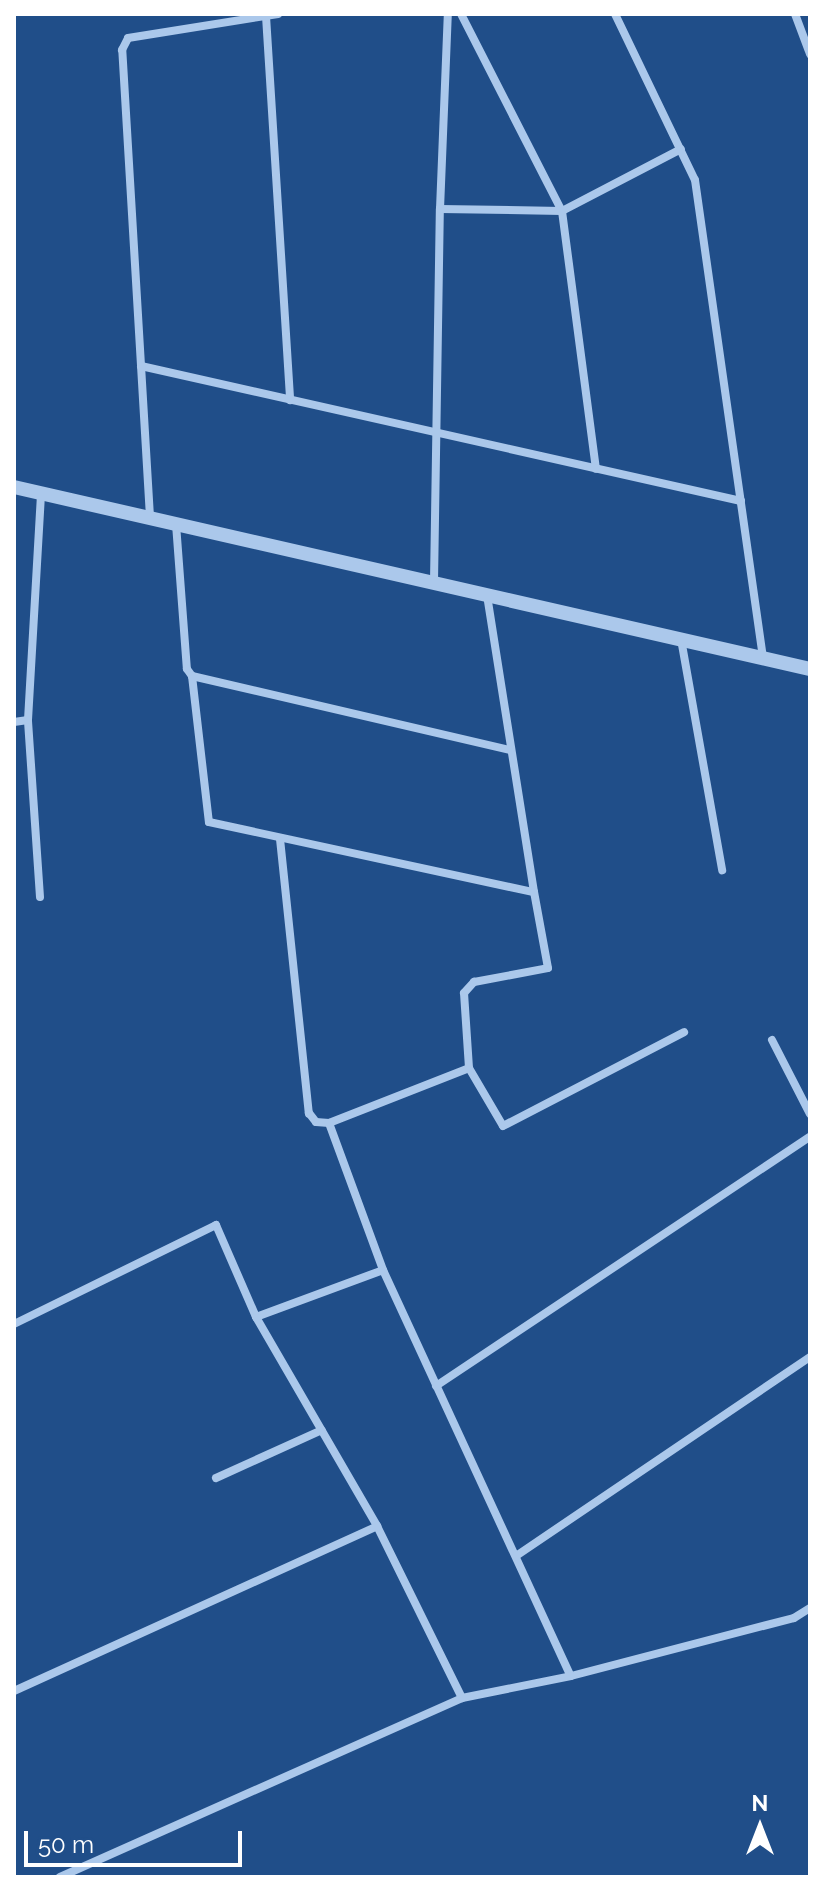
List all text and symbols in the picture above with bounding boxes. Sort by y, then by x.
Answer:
north arrow [720,1787,800,1867]
text: N [752,1790,768,1816]
scale bar [28,1815,246,1865]
text: 50 m [38,1830,94,1859]

